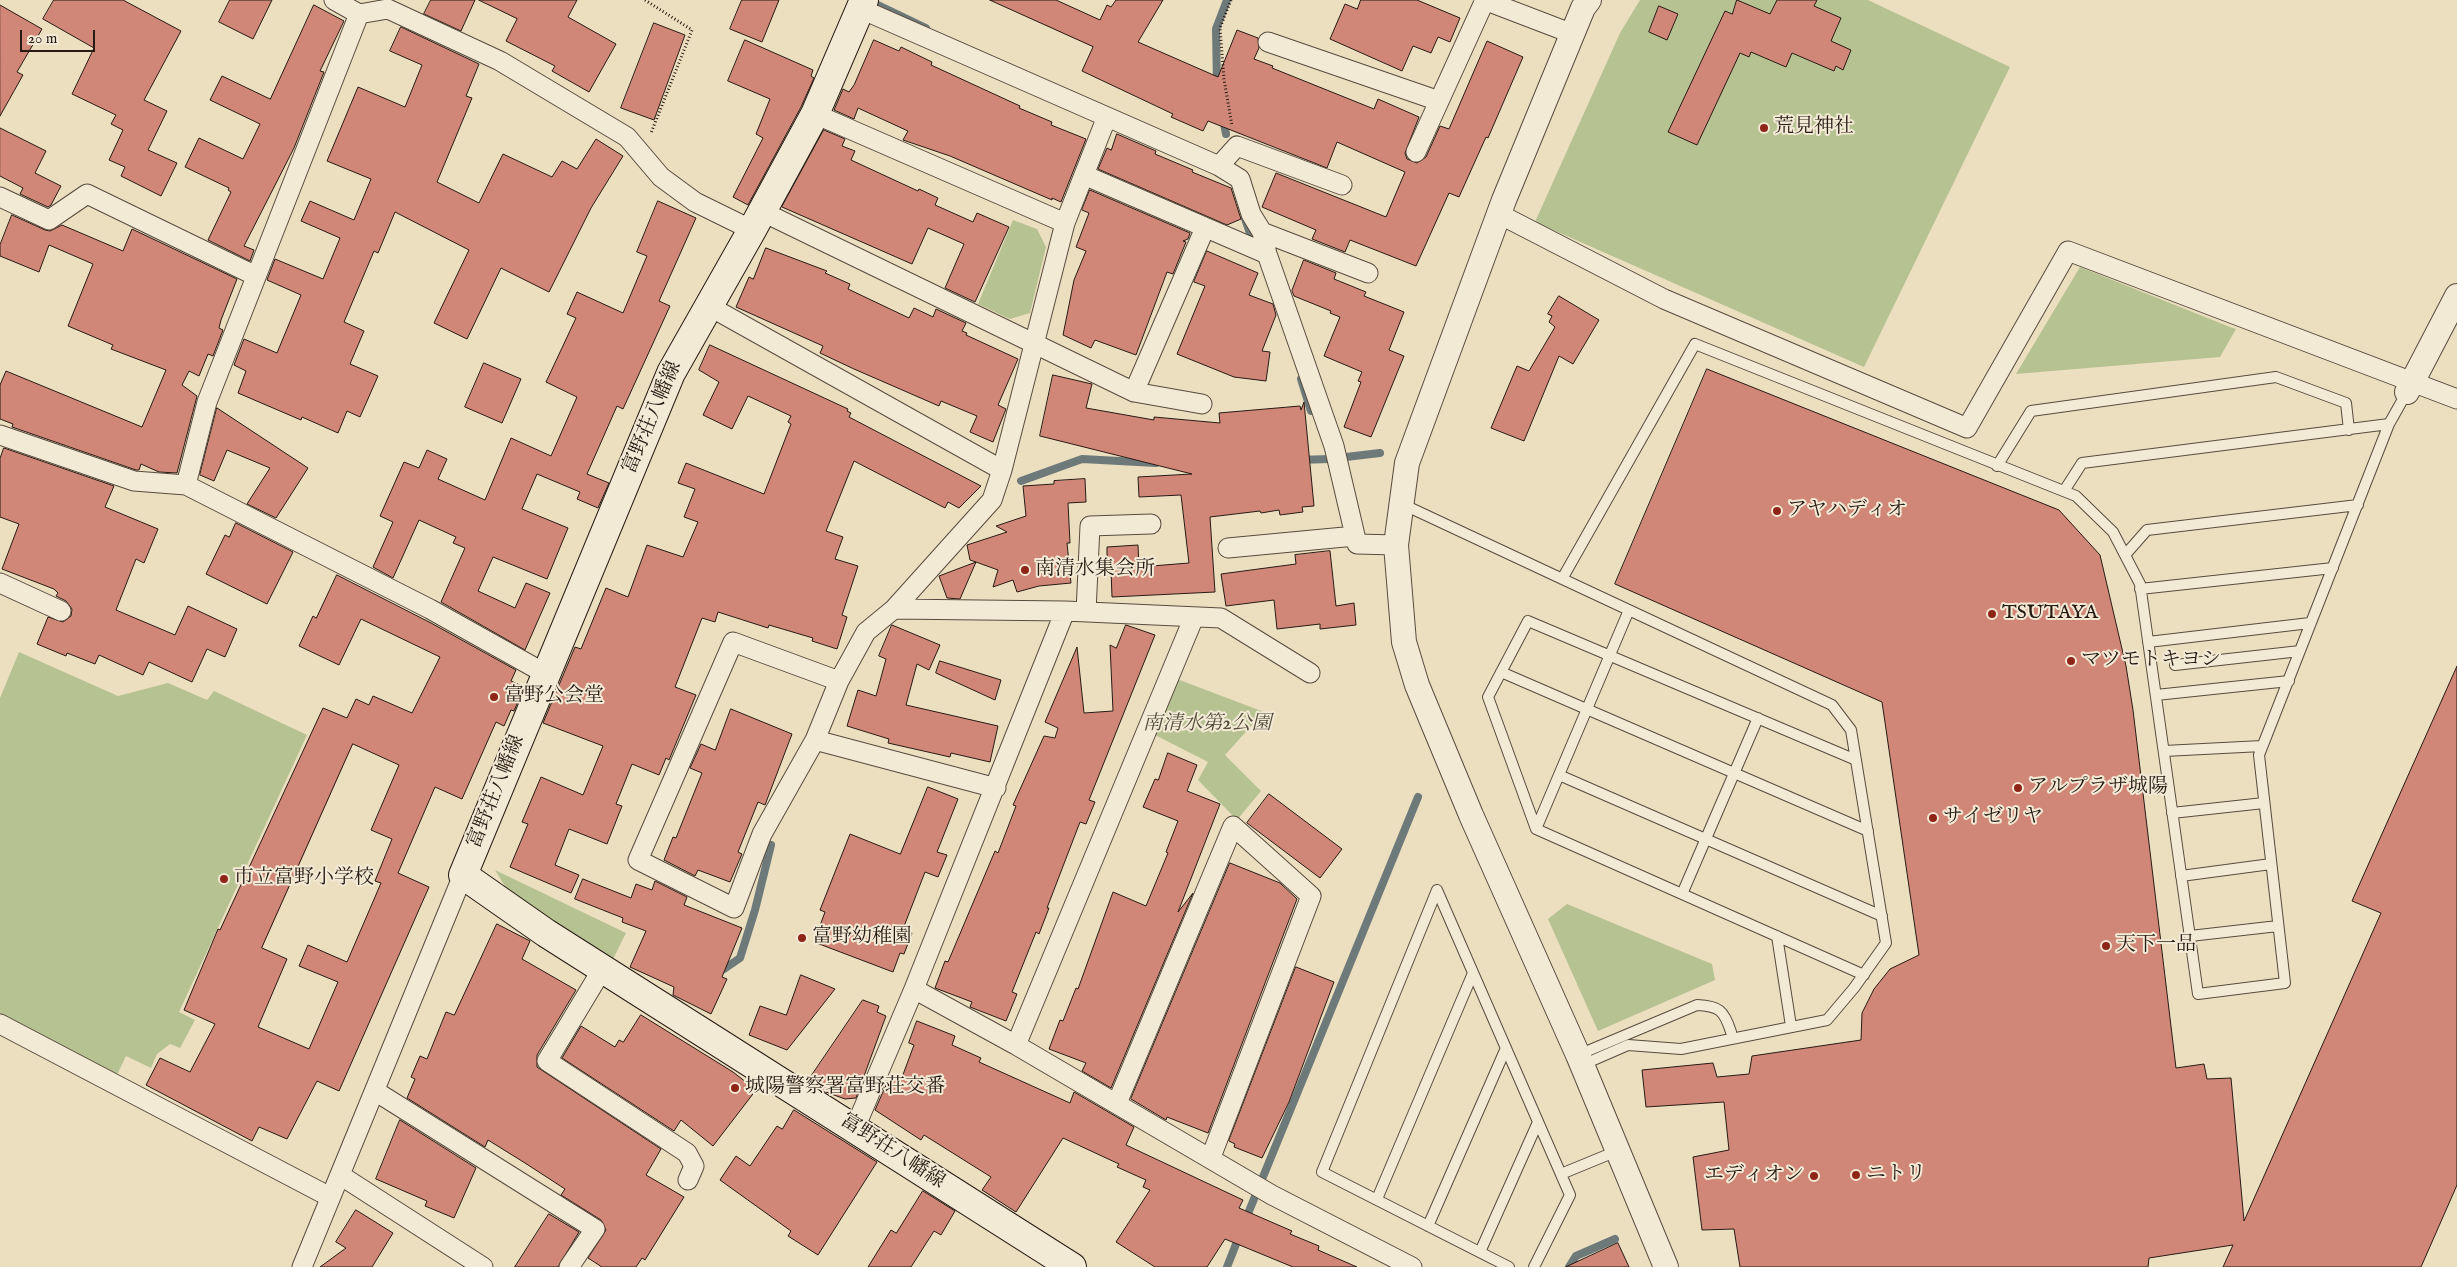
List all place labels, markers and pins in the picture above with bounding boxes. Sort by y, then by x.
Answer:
place label: 荒見神社 [1774,116,1854,140]
marker: 荒見神社 [1758,122,1770,134]
place label: アヤハディオ [1787,499,1907,523]
marker: アヤハディオ [1771,505,1783,517]
place label: 南清水集会所 [1035,558,1155,582]
marker: 南清水集会所 [1019,564,1031,576]
place label: TSUTAYA [2002,602,2098,626]
marker: TSUTAYA [1986,608,1998,620]
place label: マツモトキヨシ [2081,649,2221,673]
marker: マツモトキヨシ [2065,655,2077,667]
place label: 富野公会堂 [504,685,604,709]
marker: 富野公会堂 [488,691,500,703]
place label: アルプラザ城陽 [2028,776,2168,800]
marker: アルプラザ城陽 [2012,782,2024,794]
place label: サイゼリヤ [1943,806,2043,830]
marker: サイゼリヤ [1927,812,1939,824]
place label: 市立富野小学校 [234,867,374,891]
marker: 市立富野小学校 [218,873,230,885]
place label: 富野幼稚園 [812,926,912,950]
marker: 富野幼稚園 [796,932,808,944]
place label: 天下一品 [2116,934,2196,958]
marker: 天下一品 [2100,940,2112,952]
place label: 城陽警察署富野荘交番 [745,1076,945,1100]
marker: 城陽警察署富野荘交番 [729,1082,741,1094]
place label: ニトリ [1866,1163,1926,1187]
place label: エディオン [1704,1164,1804,1188]
marker: ニトリ [1850,1169,1862,1181]
marker: エディオン [1808,1170,1820,1182]

